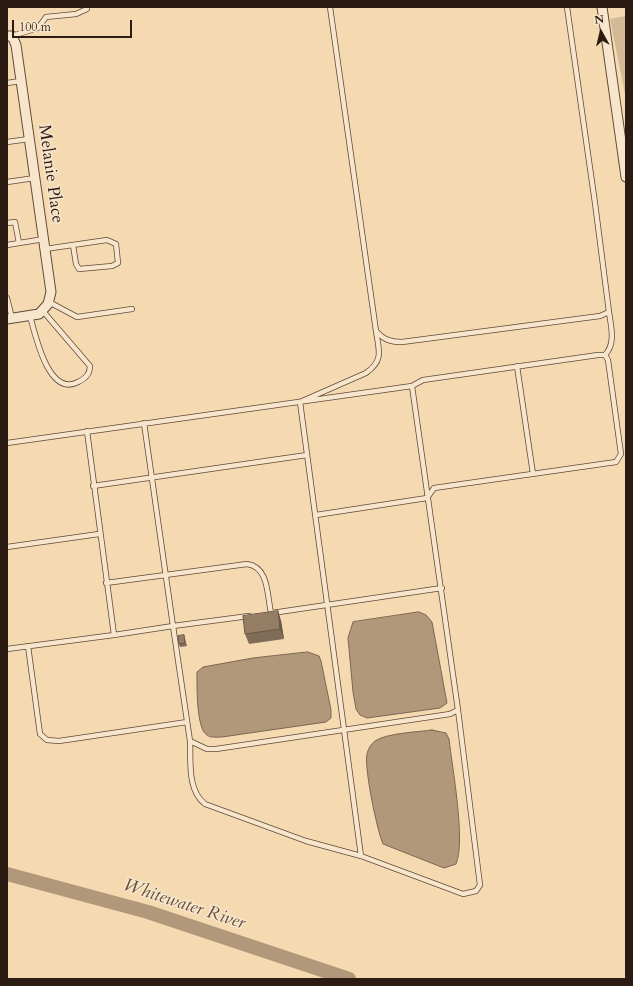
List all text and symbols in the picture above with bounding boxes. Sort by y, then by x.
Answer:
scale bar [14,12,134,38]
north arrow [581,12,621,52]
text: N [593,12,605,28]
text: 100 m [19,19,51,35]
street label: Melanie Place [33,123,67,225]
water label: Whitewater River [120,875,248,935]

